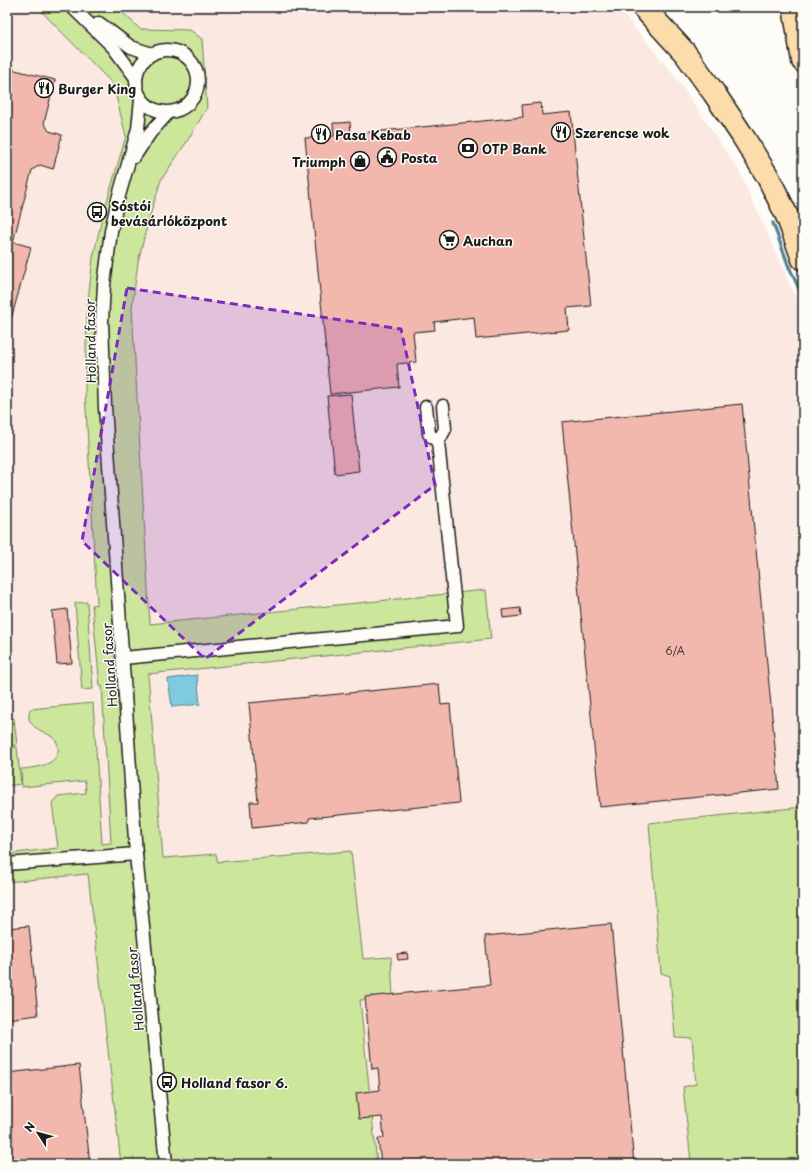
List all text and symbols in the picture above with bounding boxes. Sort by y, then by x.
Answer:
restaurant icon: Burger King [33,77,55,99]
place label: Burger King [58,79,136,98]
restaurant icon: Szerencse wok [550,121,572,143]
restaurant icon: Pasa Kebab [310,123,332,145]
place label: Szerencse wok [575,123,670,142]
place label: Pasa Kebab [335,125,411,144]
bank icon: OTP Bank [457,137,479,159]
place label: OTP Bank [482,139,547,158]
public building icon: Posta [376,146,398,168]
place label: Posta [401,148,438,167]
shop icon: Triumph [349,150,371,172]
place label: Triumph [292,152,346,171]
place label: Sóstói bevásárlóközpont [111,196,227,230]
bus stop icon: Sóstói bevásárlóközpont [86,201,108,223]
supermarket icon: Auchan [438,229,460,251]
place label: Auchan [463,231,513,250]
street label: Holland fasor [80,298,100,383]
street label: Holland fasor [97,621,121,708]
house number: 6/A [665,642,686,659]
street label: Holland fasor [122,945,148,1032]
bus stop icon: Holland fasor 6. [156,1071,178,1093]
place label: Holland fasor 6. [181,1073,288,1092]
north arrow [18,1113,58,1153]
text: N [20,1118,39,1135]

